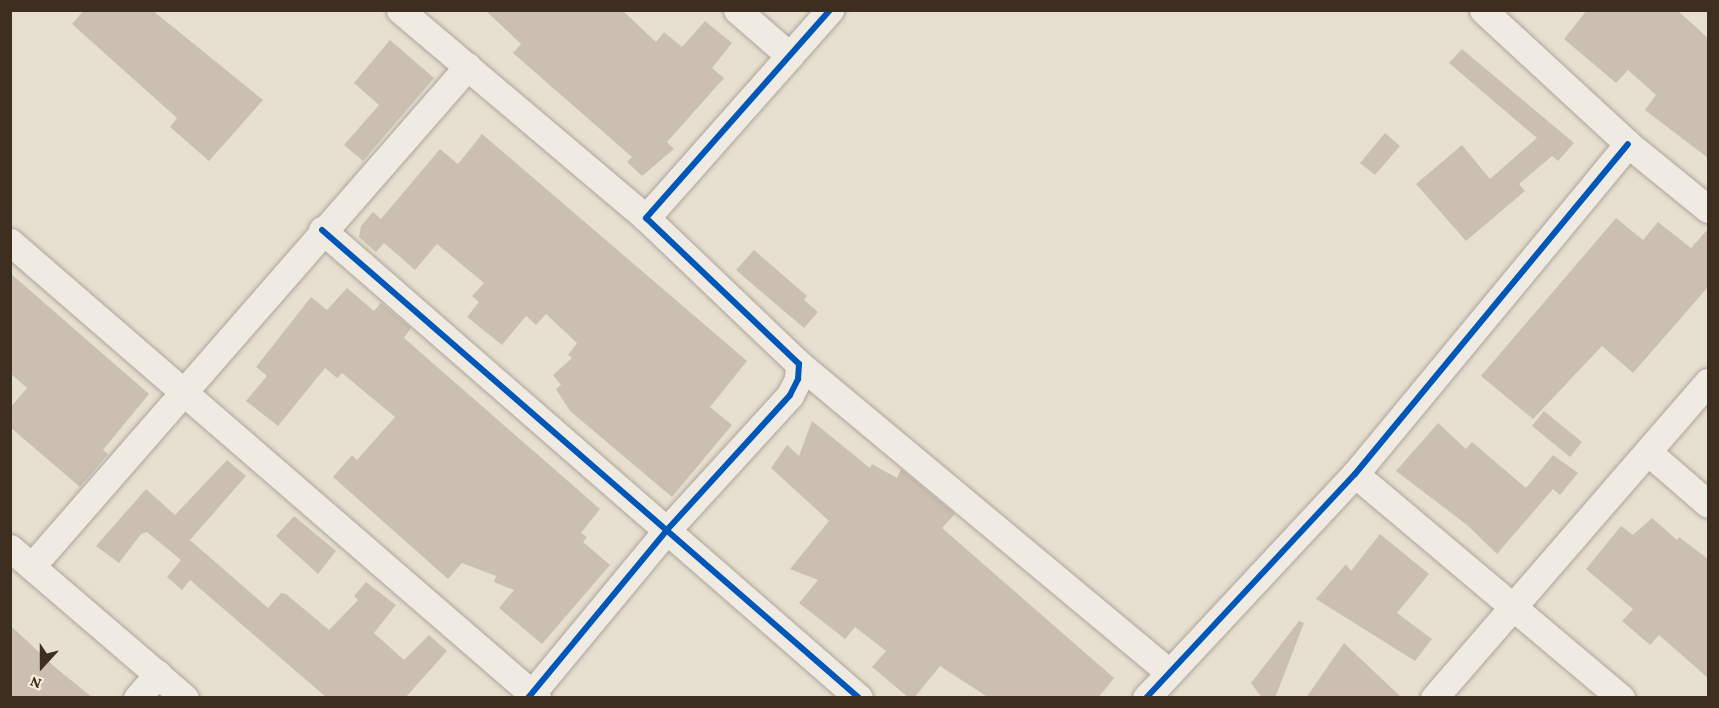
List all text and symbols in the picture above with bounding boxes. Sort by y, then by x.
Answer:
north arrow [12,636,72,696]
text: N [27,673,44,693]

